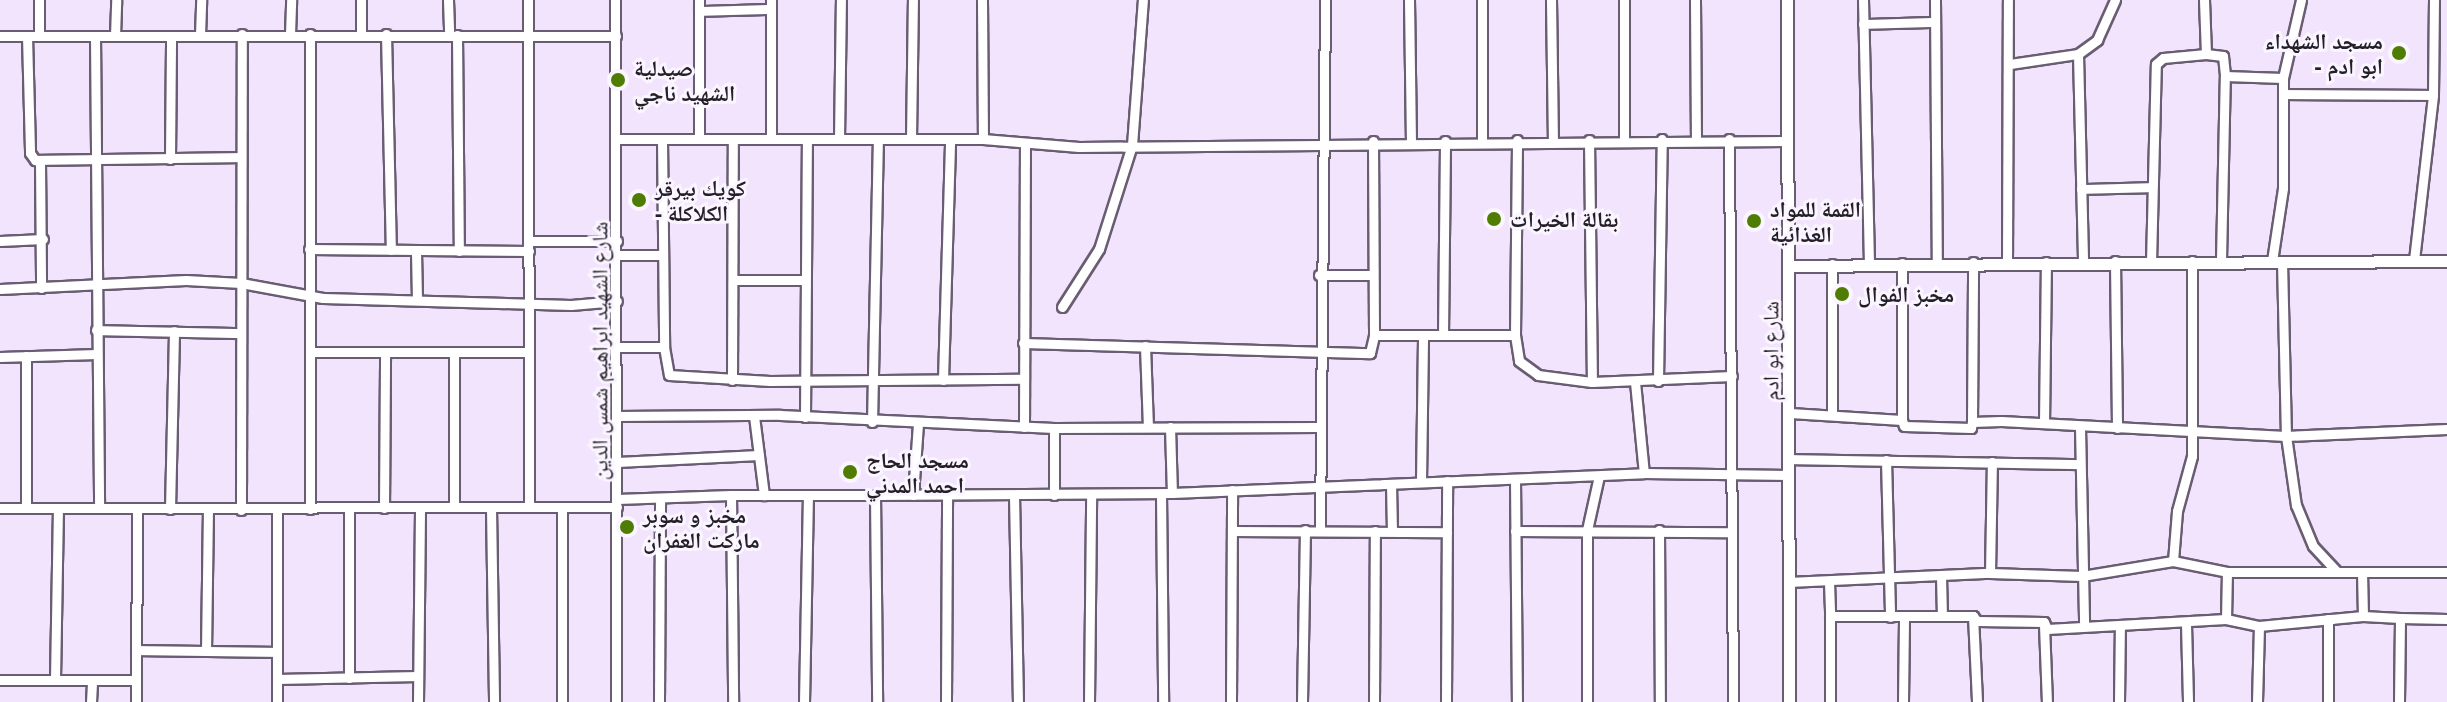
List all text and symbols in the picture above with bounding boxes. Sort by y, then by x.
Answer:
place label: مسجد الشهداء - ابو ادم [2264,27,2383,78]
marker: مسجد الشهداء - ابو ادم [2390,44,2408,62]
place label: صيدلية الشهيد ناجي [634,54,735,106]
marker: صيدلية الشهيد ناجي [609,71,627,89]
place label: كويك بيرقر - الكلاكلة [655,174,746,226]
marker: كويك بيرقر - الكلاكلة [630,191,648,209]
place label: القمة للمواد الغذائية [1770,195,1861,246]
place label: بقالة الخيرات [1510,206,1618,232]
marker: بقالة الخيرات [1485,210,1503,228]
marker: القمة للمواد الغذائية [1745,212,1763,230]
street label: شارع الشهيد ابراهيم شمس الدين [586,222,612,480]
place label: مخبز الفوال [1858,281,1954,307]
marker: مخبز الفوال [1833,285,1851,303]
street label: شارع ابو ادم [1757,301,1783,401]
place label: مسجد الحاج احمد المدني [866,446,969,498]
marker: مسجد الحاج احمد المدني [841,463,859,481]
place label: مخبز و سوبر ماركت الغفران [643,501,760,552]
marker: مخبز و سوبر ماركت الغفران [618,518,636,536]

